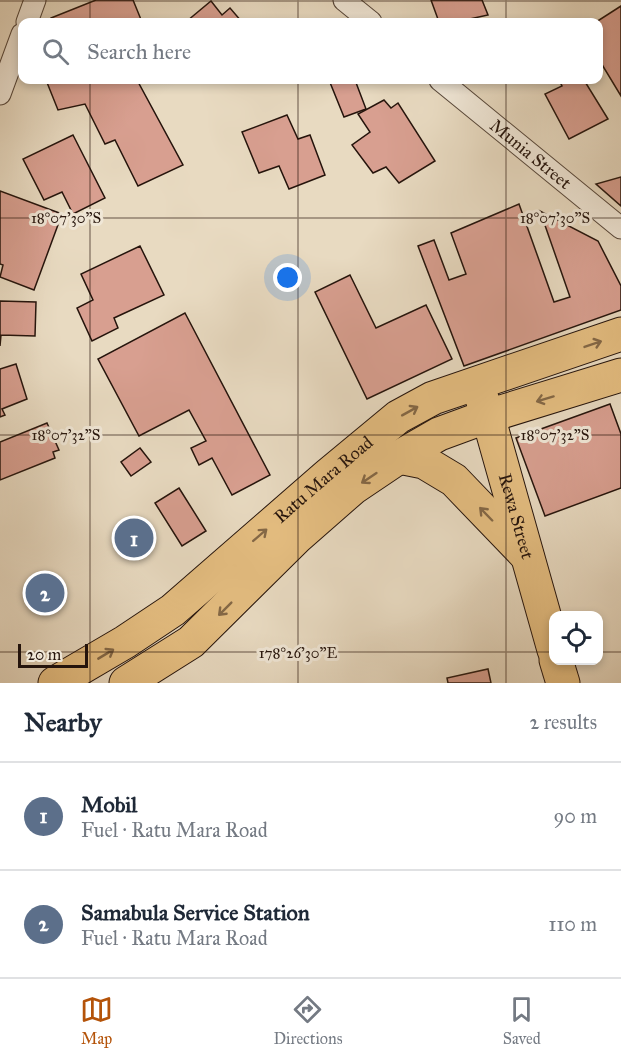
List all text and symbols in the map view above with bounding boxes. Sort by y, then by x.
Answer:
search box [18,18,603,84]
icon: search [39,35,72,68]
text: Search here [87,38,191,65]
street label: Munia Street [485,114,576,194]
text: 18°07'30"S [31,209,101,227]
text: 18°07'30"S [520,209,590,227]
your location [273,263,302,292]
one-way arrow [583,338,602,349]
one-way arrow [536,394,555,405]
one-way arrow [401,405,418,417]
text: 18°07'32"S [32,426,100,444]
text: 18°07'32"S [521,426,589,444]
street label: Ratu Mara Road [270,431,377,528]
street label: Rewa Street [494,471,539,562]
one-way arrow [361,472,377,484]
one-way arrow [478,507,493,522]
pin: 1 [114,516,154,560]
one-way arrow [252,528,267,542]
pin: 2 [26,570,64,616]
one-way arrow [217,602,232,616]
map controls [549,611,603,665]
button: locate [549,611,603,665]
scale bar [18,641,88,668]
text: 178°26'30"E [259,644,338,662]
text: 20 m [27,645,61,664]
one-way arrow [97,648,114,660]
text: Nearby [24,706,102,738]
text: 2 results [529,710,597,734]
text: Mobil [81,791,137,818]
text: 1 [40,804,47,828]
text: 90 m [554,804,597,828]
text: Fuel · Ratu Mara Road [81,818,268,842]
text: Samabula Service Station [81,899,310,926]
text: 2 [39,912,48,936]
text: 110 m [549,912,597,936]
text: Fuel · Ratu Mara Road [81,926,268,950]
tab: Map [80,993,113,1048]
tab: Directions [273,993,342,1048]
tab: Saved [503,993,541,1048]

